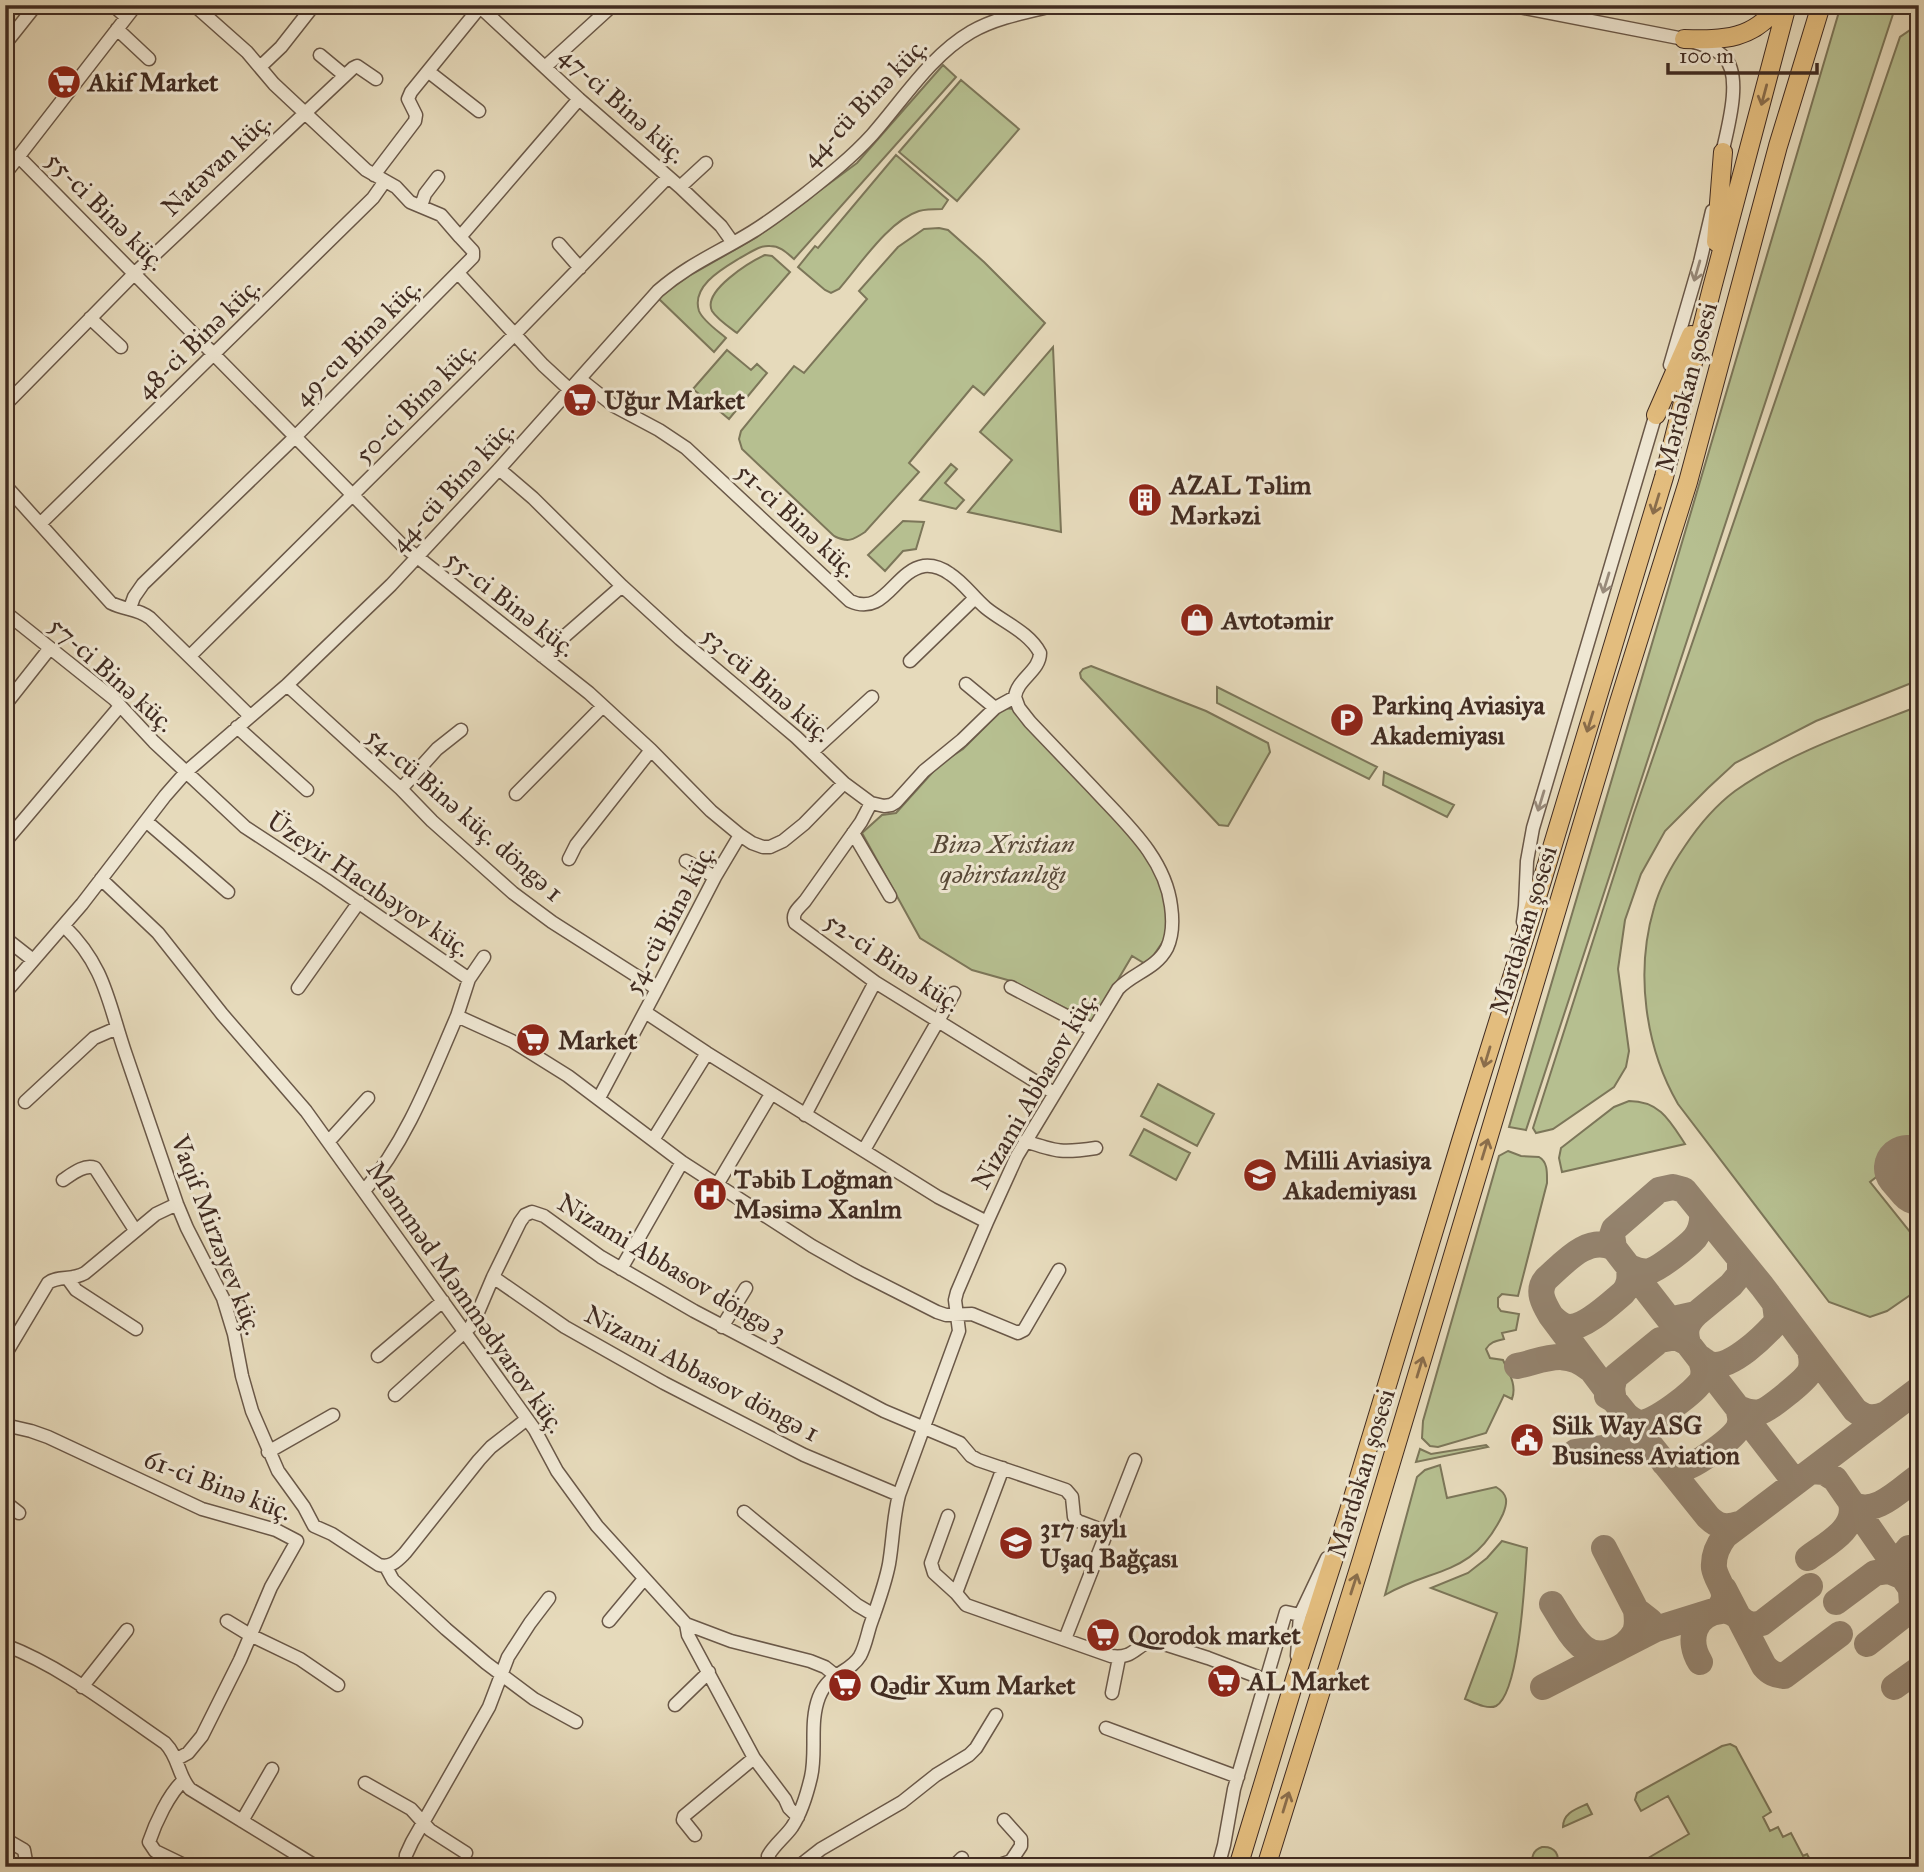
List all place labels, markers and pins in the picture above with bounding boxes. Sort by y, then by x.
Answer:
supermarket icon: Akif Market [45,63,83,101]
place label: Akif Market [86,66,219,98]
supermarket icon: Uğur Market [561,381,599,419]
place label: Uğur Market [604,384,746,417]
place label: AZAL Təlim Mərkəzi [1168,469,1312,531]
building icon: AZAL Təlim Mərkəzi [1126,481,1164,519]
shop icon: Avtotəmir [1178,601,1216,639]
place label: Avtotəmir [1220,604,1334,636]
place label: Parkinq Aviasiya Akademiyası [1370,689,1546,751]
parking icon: Parkinq Aviasiya Akademiyası [1328,701,1366,739]
supermarket icon: Market [514,1021,552,1059]
place label: Market [558,1024,638,1056]
place label: Milli Aviasiya Akademiyası [1282,1144,1432,1206]
school or university icon: Milli Aviasiya Akademiyası [1241,1156,1279,1194]
place label: Təbib Loğman Məsimə Xanlm [733,1163,902,1225]
hospital icon: Təbib Loğman Məsimə Xanlm [691,1175,729,1213]
place label: Silk Way ASG Business Aviation [1552,1409,1740,1471]
public building icon: Silk Way ASG Business Aviation [1508,1421,1546,1459]
place label: 317 saylı Uşaq Bağçası [1040,1512,1179,1575]
school or university icon: 317 saylı Uşaq Bağçası [997,1524,1035,1562]
supermarket icon: Qorodok market [1084,1616,1122,1654]
place label: Qorodok market [1128,1619,1301,1651]
supermarket icon: AL Market [1205,1662,1243,1700]
place label: AL Market [1246,1665,1370,1697]
supermarket icon: Qədir Xum Market [826,1666,864,1704]
place label: Qədir Xum Market [870,1669,1076,1701]

